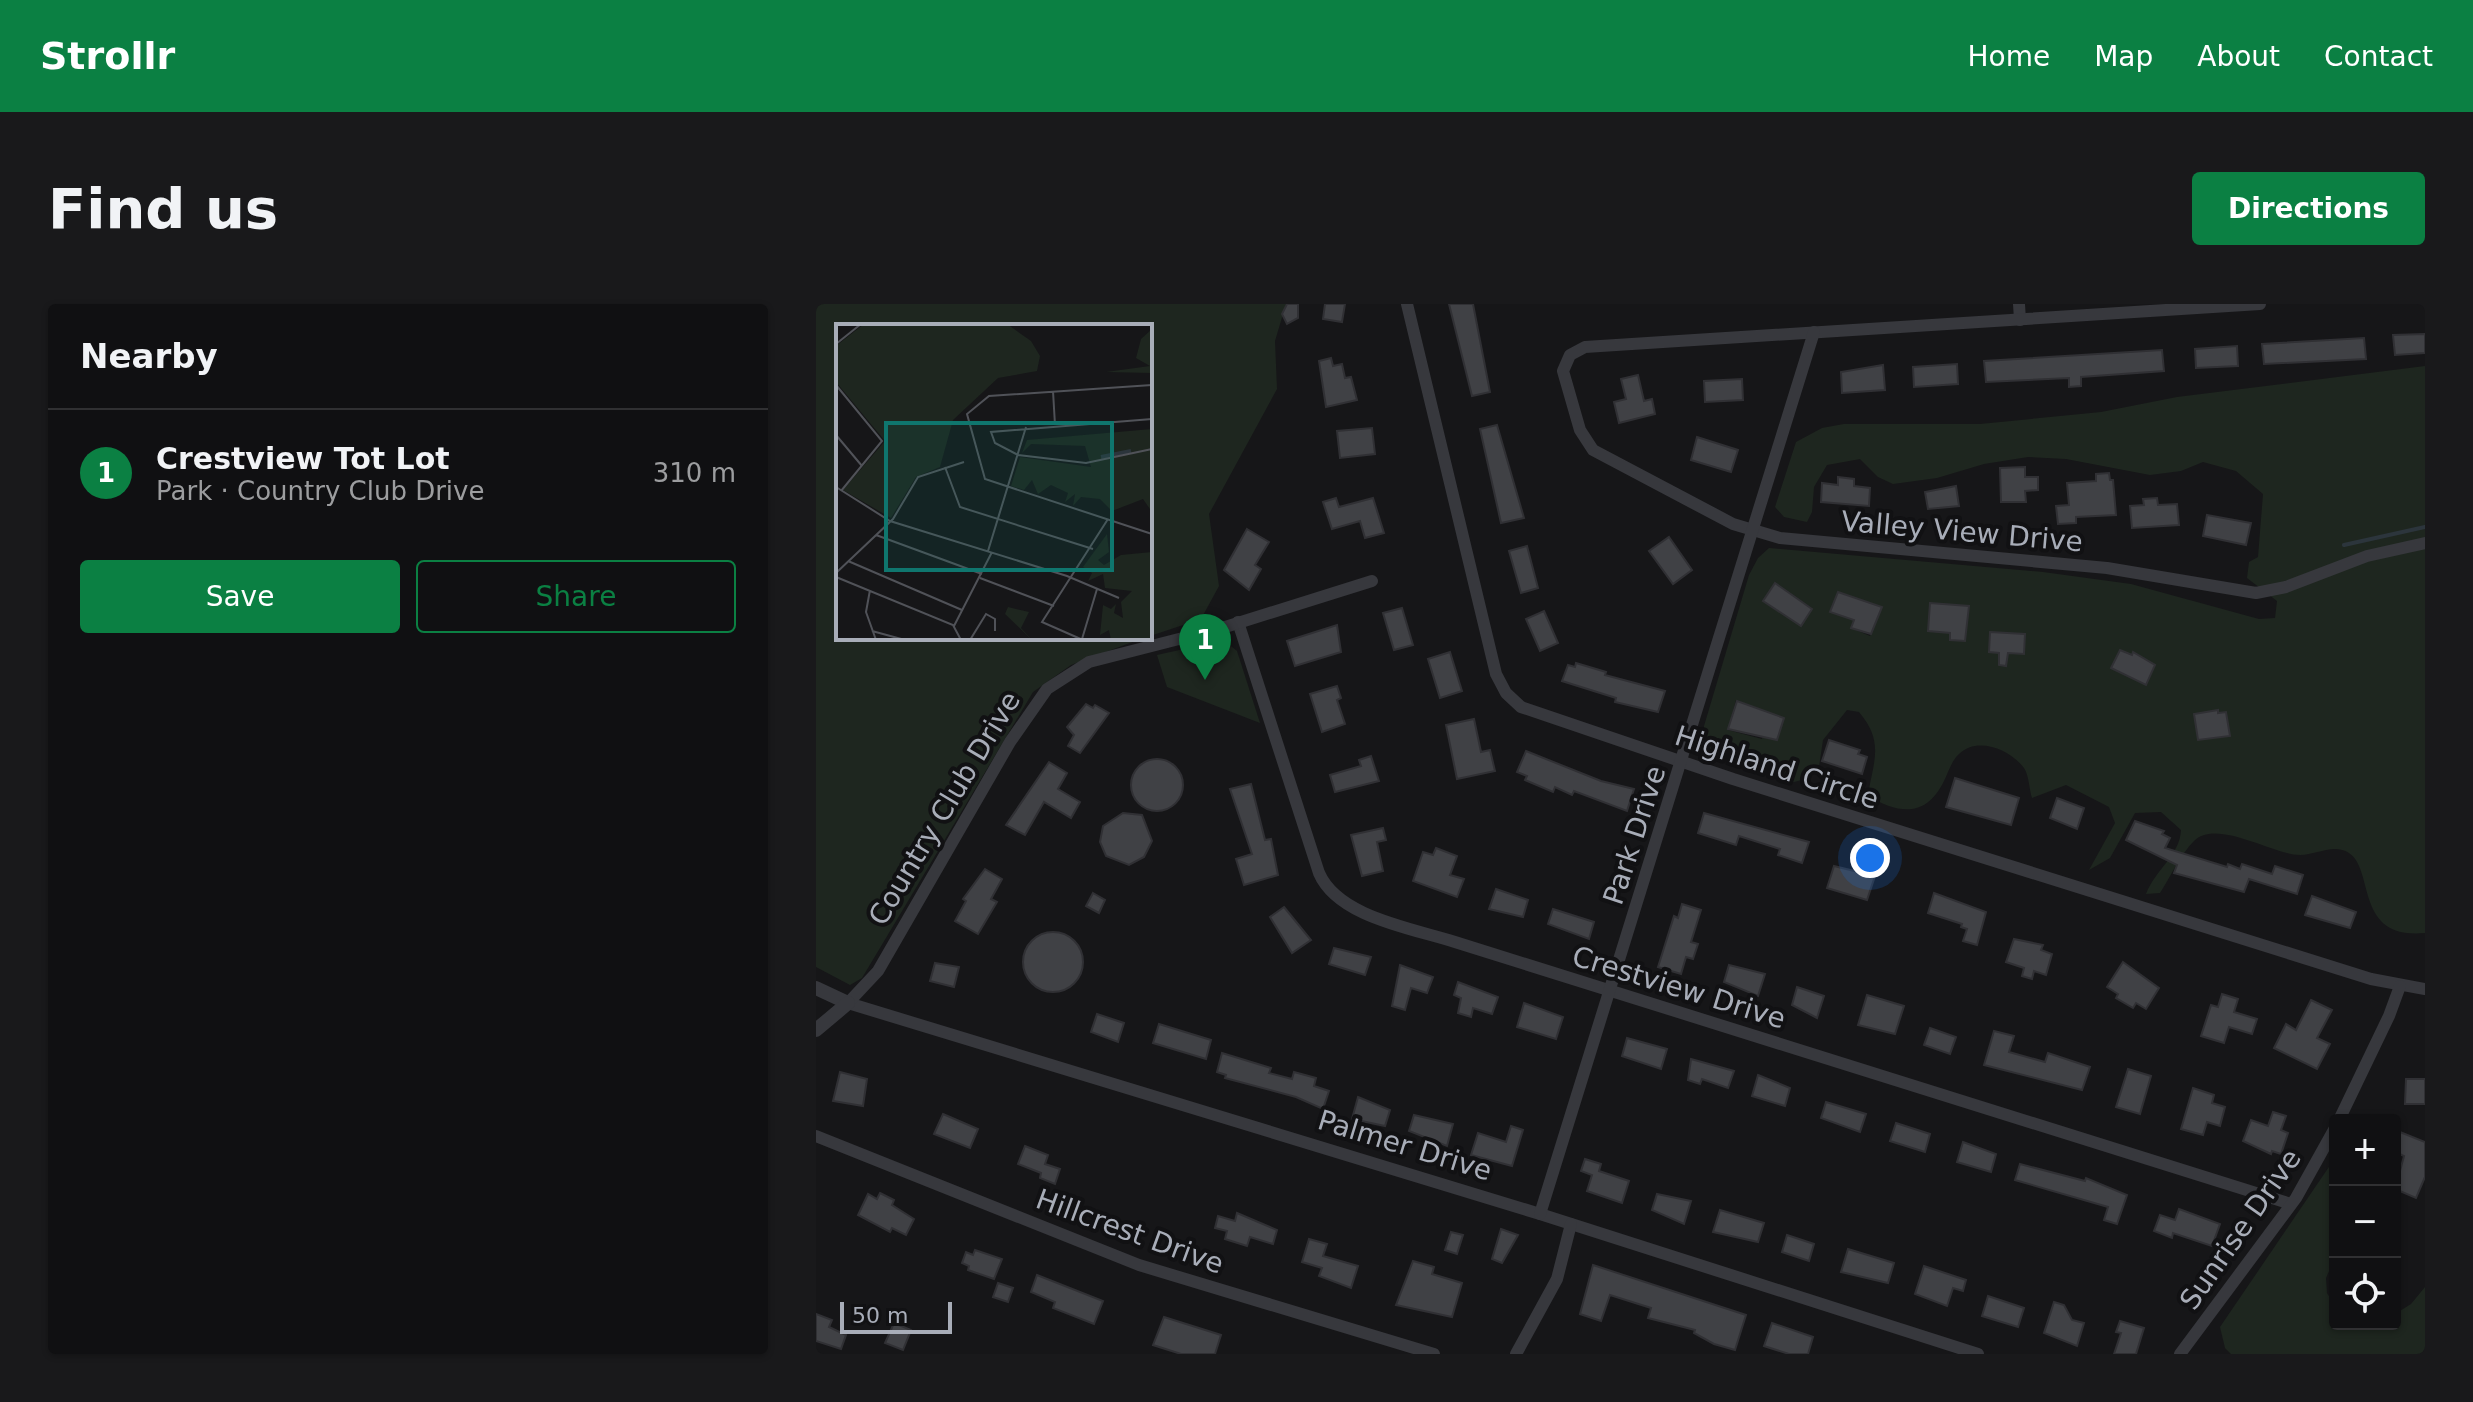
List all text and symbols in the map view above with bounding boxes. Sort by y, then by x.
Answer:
text: Strollr [40,34,175,78]
text: Home [1967,40,2050,73]
text: Map [2094,40,2153,73]
text: About [2197,40,2280,73]
text: Contact [2324,40,2433,73]
button: Directions [2192,172,2425,245]
text: Find us [48,176,278,241]
inset map [836,324,1152,640]
text: Nearby [80,336,218,376]
text: Crestview Tot Lot [156,441,450,476]
text: 1 [97,458,115,488]
text: 310 m [653,458,736,488]
text: Park · Country Club Drive [156,476,484,506]
street label: Valley View Drive [1840,504,2084,558]
button: Save [80,560,400,633]
button: Share [416,560,736,633]
pin: 1 [1179,614,1231,680]
street label: Country Club Drive [862,686,1027,931]
street label: Highland Circle [1671,719,1883,816]
street label: Park Drive [1597,762,1672,909]
your location [1850,838,1890,878]
street label: Crestview Drive [1568,939,1789,1036]
street label: Palmer Drive [1314,1103,1496,1188]
map controls [2329,1114,2401,1330]
button: + [2329,1114,2401,1186]
street label: Sunrise Drive [2173,1143,2308,1316]
street label: Hillcrest Drive [1032,1182,1228,1281]
button: − [2329,1186,2401,1258]
button: locate [2329,1258,2401,1330]
scale bar [840,1298,952,1334]
text: 50 m [852,1303,908,1328]

